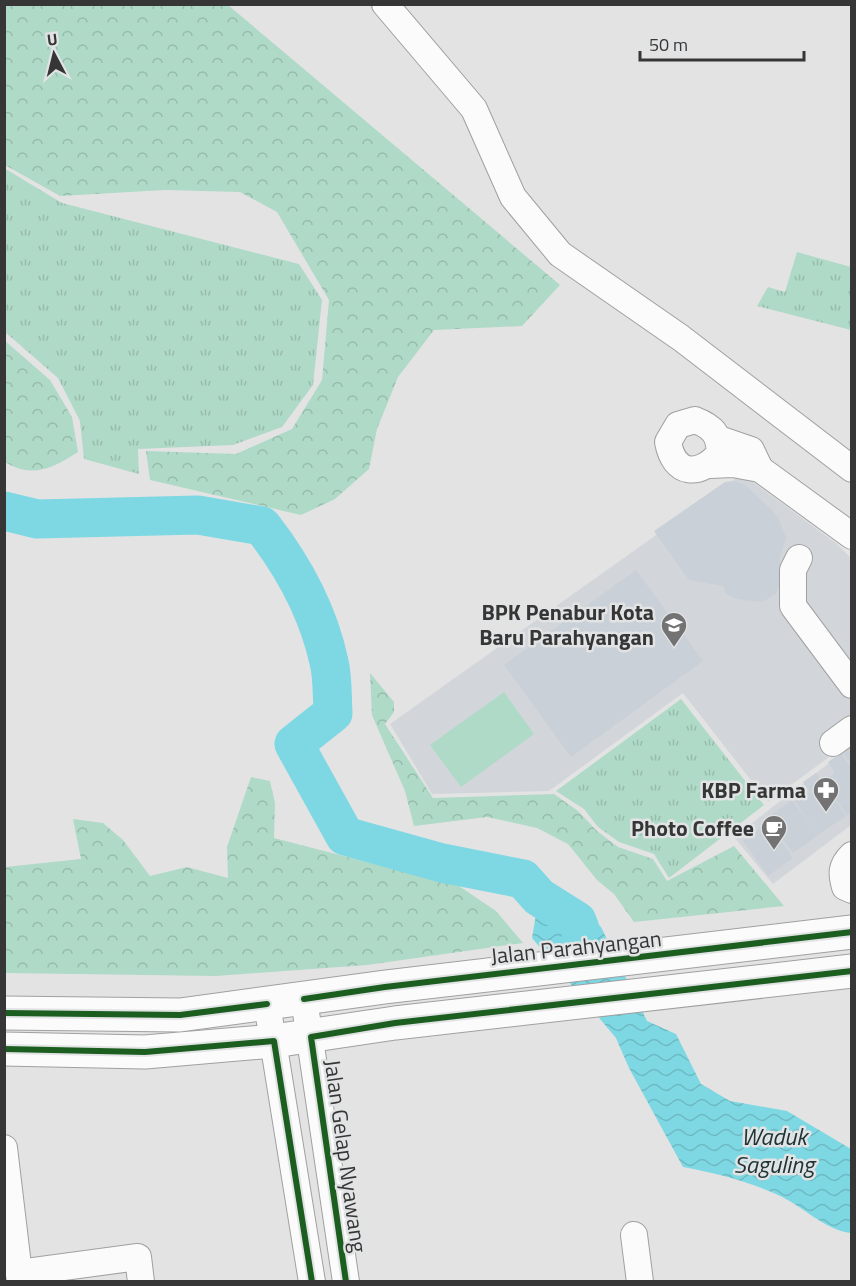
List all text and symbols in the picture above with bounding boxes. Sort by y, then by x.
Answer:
north arrow [24,24,84,84]
scale bar [640,24,804,62]
text: U [46,27,59,52]
text: 50 m [649,31,688,58]
place label: BPK Penabur Kota Baru Parahyangan [479,595,654,654]
school or university icon: BPK Penabur Kota Baru Parahyangan [659,610,689,648]
place label: KBP Farma [701,773,806,807]
pharmacy icon: KBP Farma [811,775,841,813]
place label: Photo Coffee [631,811,754,845]
cafe icon: Photo Coffee [759,813,789,851]
street label: Jalan Parahyangan [489,921,663,973]
street label: Jalan Gelap Nyawang [316,1057,376,1255]
water label: Waduk Saguling [734,1118,817,1182]

